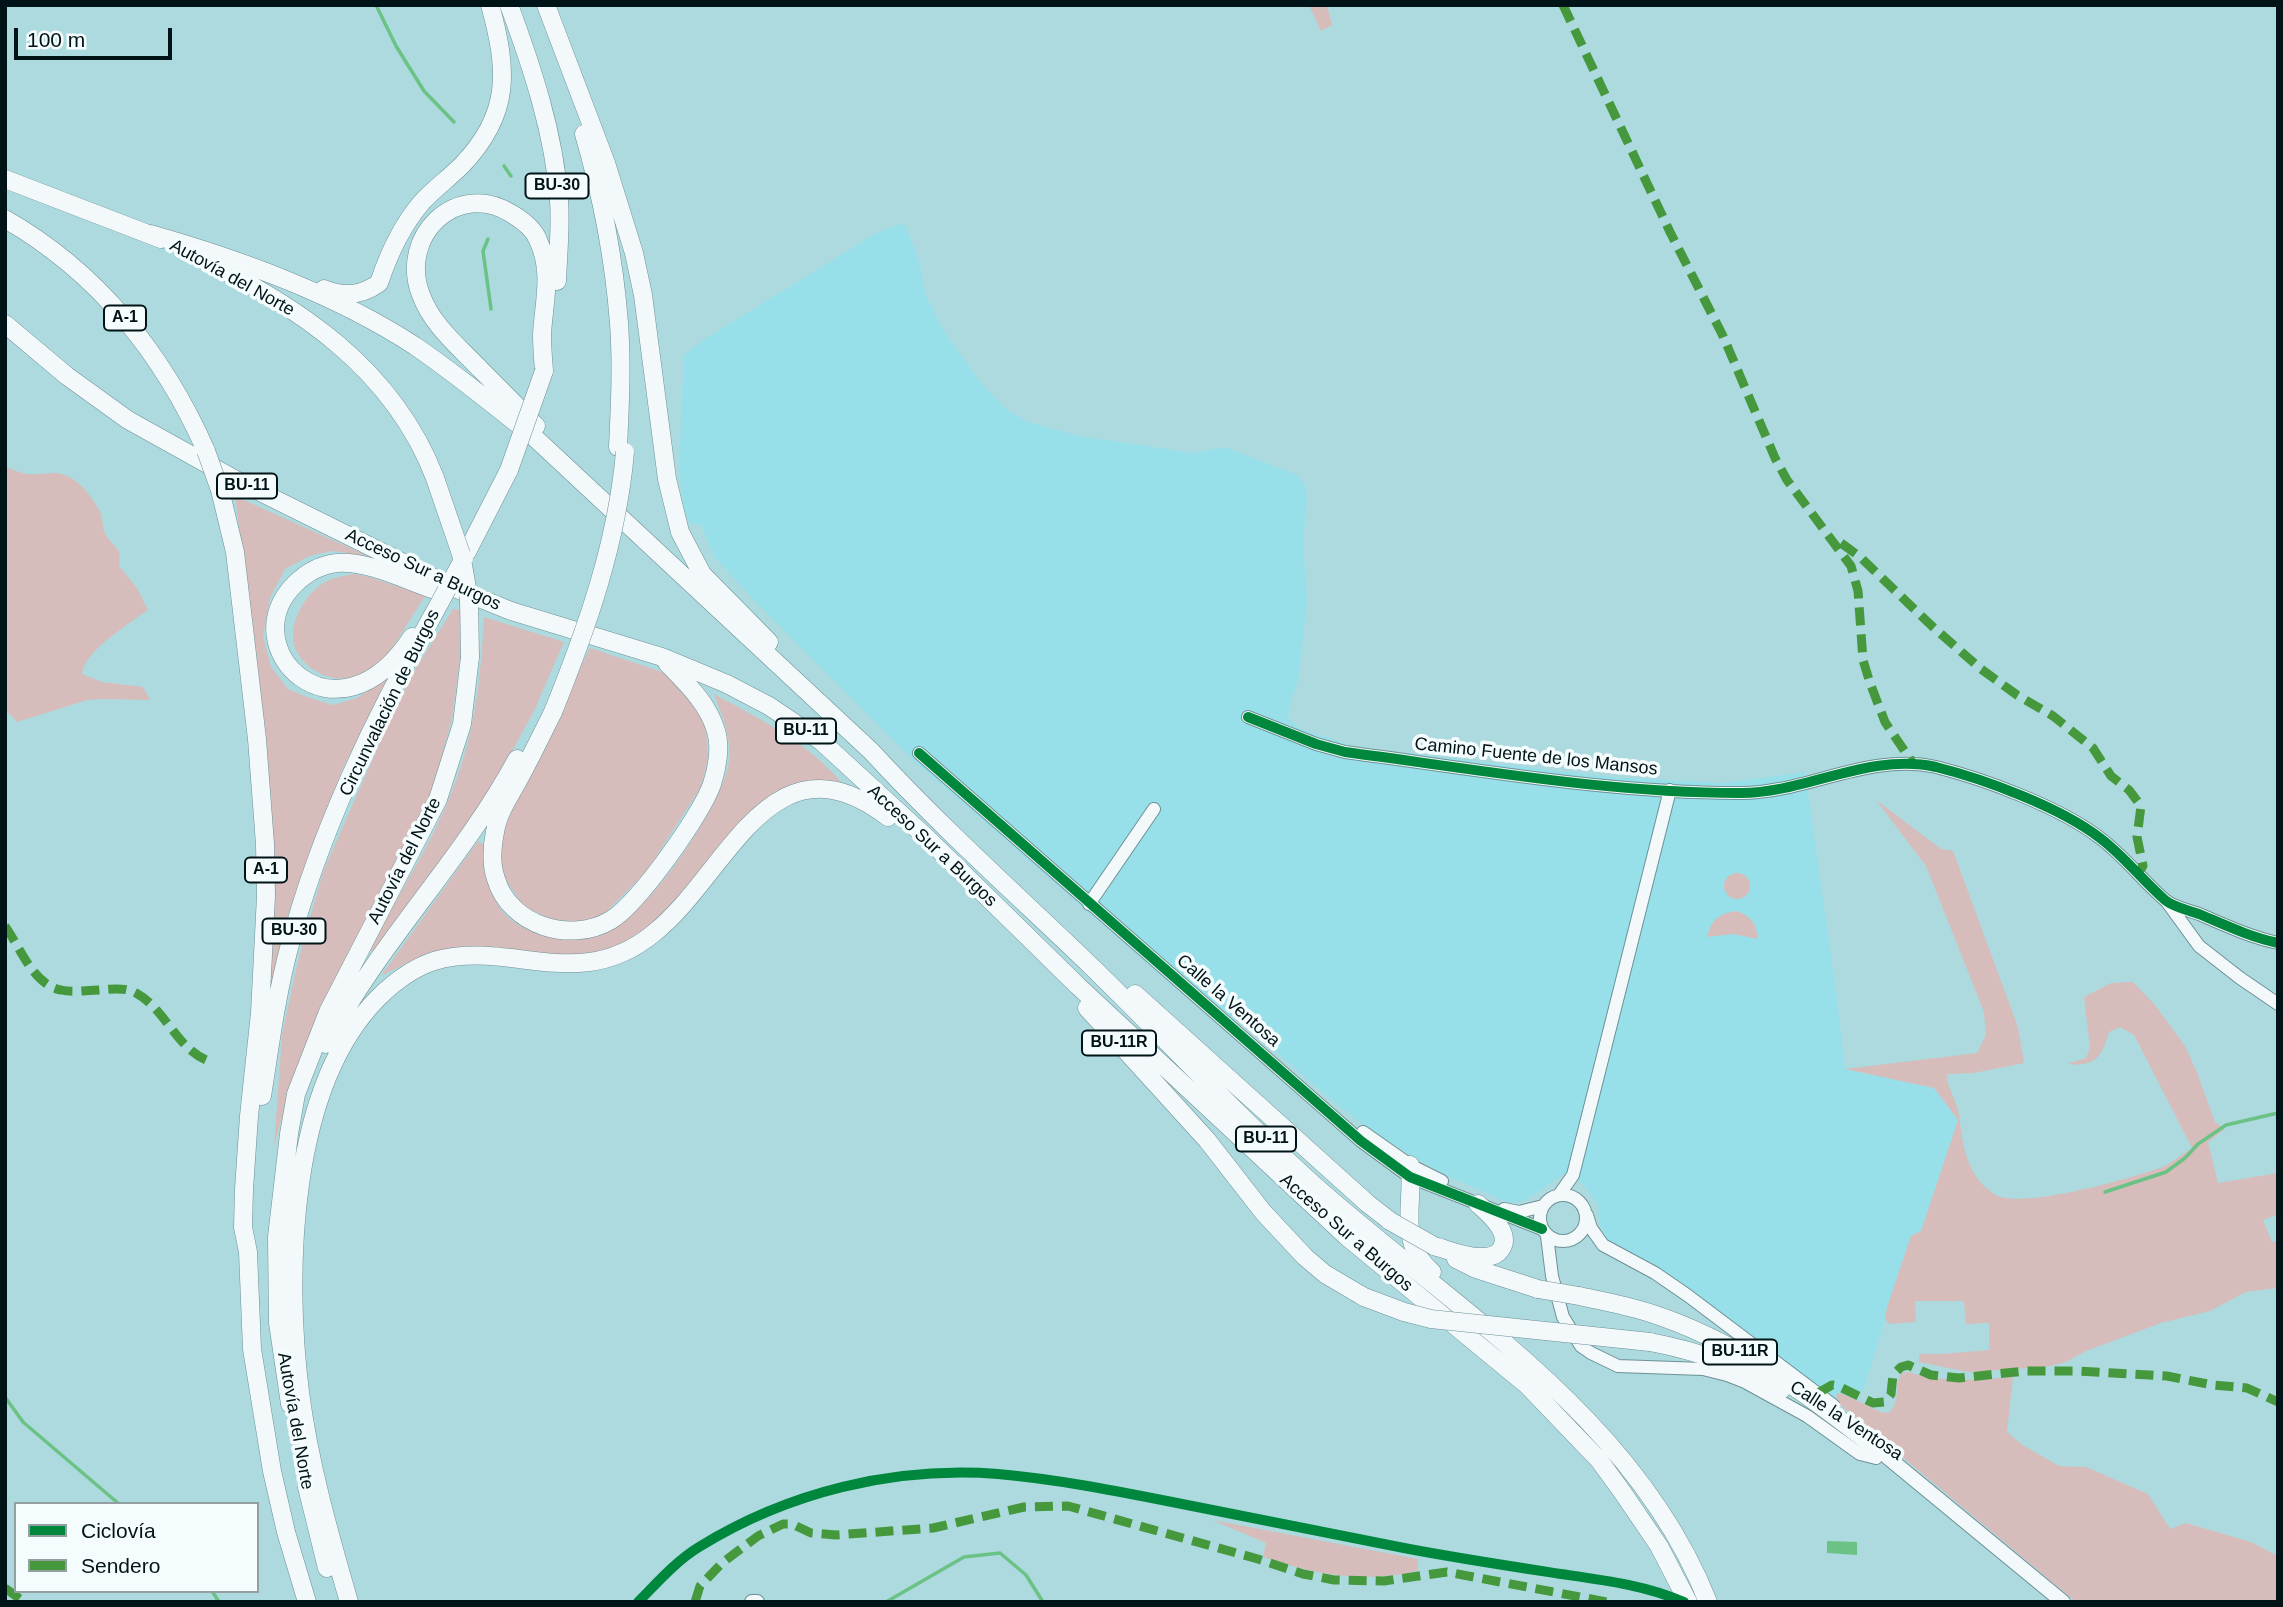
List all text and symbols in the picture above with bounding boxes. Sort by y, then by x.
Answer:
scale bar [18,14,175,58]
text: 100 m [27,28,85,51]
road number: BU-30 [526,174,588,198]
street label: Autovía del Norte [166,235,298,321]
road number: A-1 [104,306,146,330]
road number: BU-11 [217,474,277,499]
street label: Acceso Sur a Burgos [342,524,504,616]
street label: Circunvalación de Burgos [335,606,445,800]
road number: BU-11 [776,718,836,744]
street label: Camino Fuente de los Mansos [1413,734,1659,780]
street label: Acceso Sur a Burgos [863,780,1001,912]
street label: Autovía del Norte [364,794,446,928]
road number: A-1 [245,858,287,883]
road number: BU-30 [262,918,326,944]
street label: Calle la Ventosa [1172,950,1284,1052]
road number: BU-11R [1082,1030,1156,1056]
road number: BU-11 [1236,1126,1296,1152]
street label: Acceso Sur a Burgos [1275,1169,1417,1297]
road number: BU-11R [1703,1340,1777,1364]
street label: Autovía del Norte [272,1351,318,1491]
street label: Calle la Ventosa [1786,1377,1906,1465]
legend [14,1502,259,1593]
text: Ciclovía [81,1519,156,1542]
text: Sendero [81,1554,160,1577]

